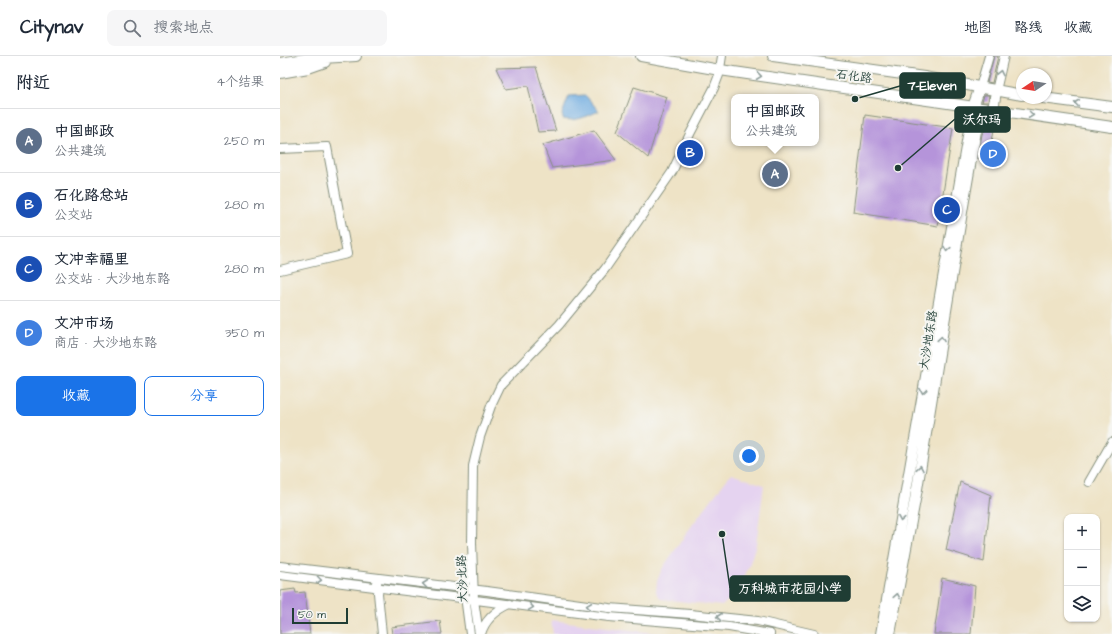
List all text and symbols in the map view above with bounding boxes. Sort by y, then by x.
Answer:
search box [107,10,387,46]
text: Citynav [20,14,83,41]
icon: search [121,17,143,39]
text: 搜索地点 [153,17,213,38]
text: 地图 [964,18,992,38]
text: 路线 [1014,18,1042,38]
text: 收藏 [1064,18,1092,38]
street label: 石化路 [835,66,873,87]
north arrow [1016,68,1052,104]
one-way arrow [995,70,1003,76]
text: 附近 [16,71,50,95]
one-way arrow [755,71,762,80]
text: 4个结果 [216,73,264,91]
callout: 7-Eleven [900,73,965,98]
text: 7-Eleven [906,77,957,95]
popup [731,94,819,146]
one-way arrow [1074,98,1080,107]
text: 中国邮政 [745,101,805,122]
callout: 沃尔玛 [955,107,1010,132]
one-way arrow [1028,110,1034,119]
text: 沃尔玛 [962,111,1002,129]
text: 中国邮政 [54,121,114,142]
text: 公共建筑 [745,122,797,140]
text: A [25,132,33,150]
text: 250 m [224,132,264,150]
pin: B [677,138,703,168]
pin: D [980,139,1006,169]
text: 公共建筑 [54,142,106,160]
pin: A [762,159,788,189]
text: 石化路总站 [54,185,129,206]
pin: C [934,195,960,225]
text: B [24,196,34,214]
text: 280 m [225,196,264,214]
text: 公交站 [54,206,93,224]
one-way arrow [943,246,952,252]
text: 文冲幸福里 [54,249,129,270]
text: C [24,260,34,278]
text: 280 m [225,260,264,278]
text: 公交站 · 大沙地东路 [54,270,170,288]
street label: 大沙地东路 [915,309,942,371]
text: 文冲市场 [54,313,114,334]
text: D [25,324,33,342]
text: 350 m [225,324,264,342]
text: 商店 · 大沙地东路 [54,334,157,352]
one-way arrow [936,336,945,342]
button: 收藏 [16,376,136,416]
button: 分享 [144,376,264,416]
one-way arrow [919,388,928,394]
your location [739,446,759,466]
one-way arrow [915,465,924,471]
map controls [1064,514,1100,622]
button: + [1064,514,1100,550]
one-way arrow [897,516,905,522]
button: − [1064,550,1100,586]
street label: 大沙北路 [453,555,472,603]
one-way arrow [316,575,322,584]
callout: 万科城市花园小学 [730,576,850,601]
one-way arrow [422,580,428,589]
text: 万科城市花园小学 [738,580,842,598]
button: layers [1064,586,1100,622]
one-way arrow [892,593,901,599]
one-way arrow [528,602,534,611]
one-way arrow [586,602,592,611]
scale bar [292,606,348,625]
text: 50 m [298,607,326,622]
one-way arrow [716,613,722,622]

